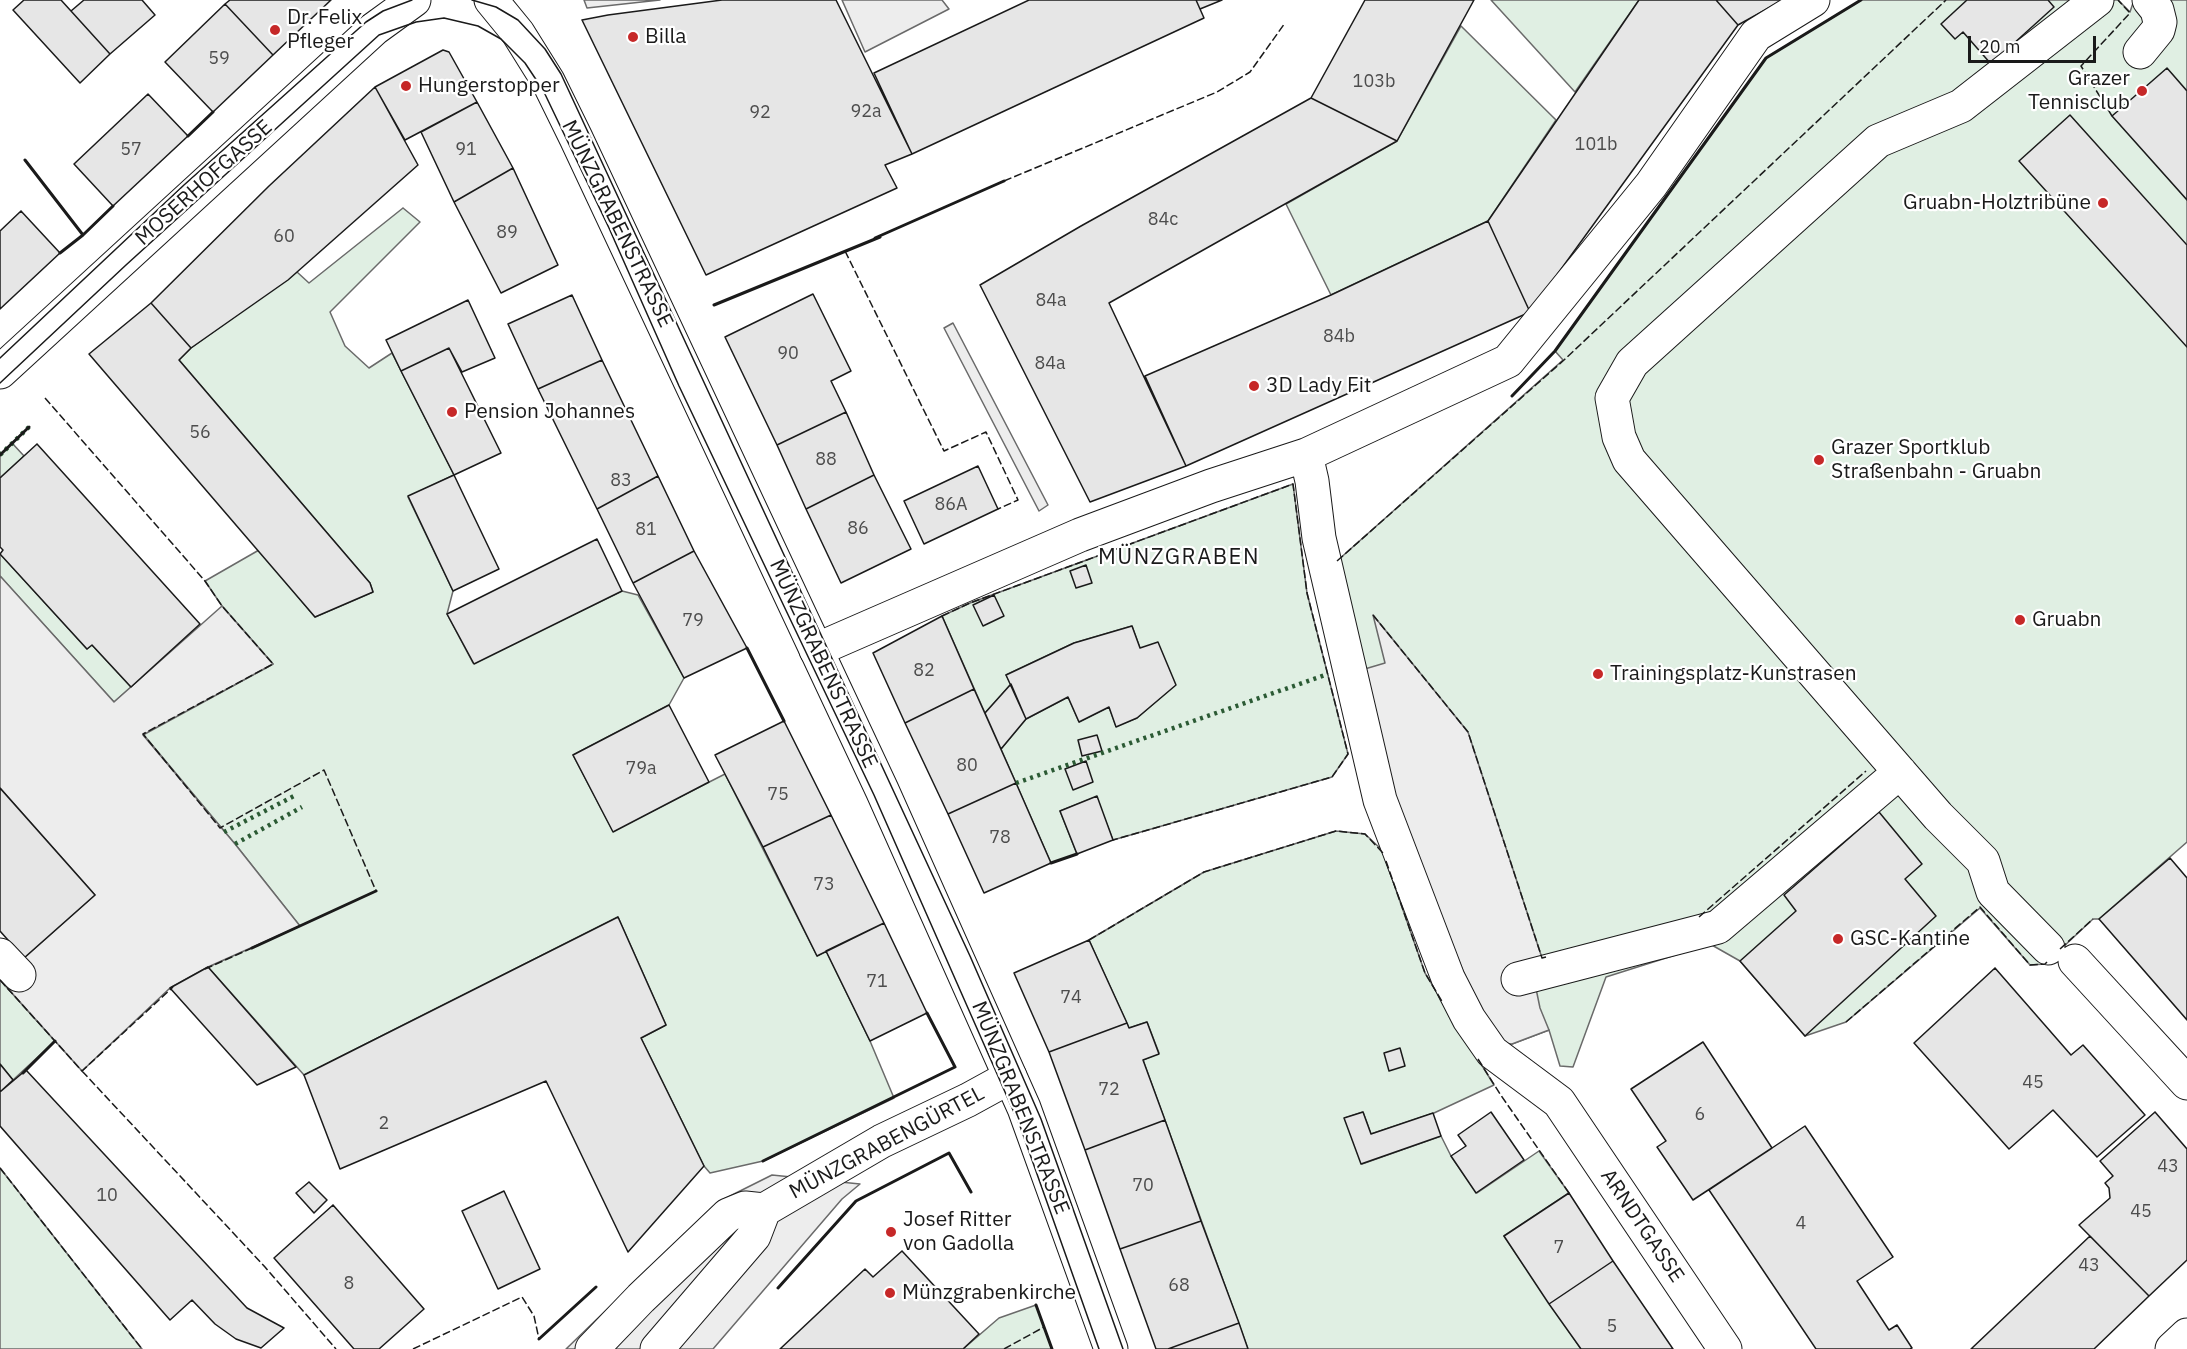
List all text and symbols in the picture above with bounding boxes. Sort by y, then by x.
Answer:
place label: Dr. Felix Pfleger [287,5,362,55]
marker: Dr. Felix Pfleger [268,23,282,37]
place label: Billa [645,24,686,50]
scale bar [1971,24,2098,62]
marker: Billa [626,30,640,44]
text: 20 m [1979,35,2021,58]
house number: 59 [208,48,230,70]
place label: Grazer Tennisclub [2028,66,2130,116]
house number: 103b [1353,71,1395,93]
place label: Hungerstopper [418,73,560,99]
marker: Hungerstopper [399,79,413,93]
marker: Grazer Tennisclub [2135,84,2149,98]
house number: 92a [850,101,882,123]
house number: 92 [749,102,771,124]
street label: MOSERHOFGASSE [130,115,278,251]
street label: MÜNZGRABENSTRASSE [556,116,678,332]
house number: 101b [1575,134,1617,156]
house number: 57 [120,139,142,161]
house number: 91 [455,139,477,161]
place label: Gruabn-Holztribüne [1903,190,2091,216]
marker: Gruabn-Holztribüne [2096,196,2110,210]
house number: 84c [1148,209,1178,231]
house number: 89 [496,222,518,244]
house number: 60 [273,226,295,248]
house number: 84a [1035,290,1067,312]
house number: 84b [1323,326,1355,348]
house number: 90 [777,343,799,365]
house number: 84a [1034,353,1066,375]
place label: 3D Lady Fit [1266,373,1371,399]
marker: 3D Lady Fit [1247,379,1261,393]
place label: Pension Johannes [464,399,635,425]
marker: Pension Johannes [445,405,459,419]
house number: 56 [189,422,211,444]
place label: Grazer Sportklub Straßenbahn - Gruabn [1831,435,2041,485]
house number: 88 [815,449,837,471]
marker: Grazer Sportklub Straßenbahn - Gruabn [1812,453,1826,467]
house number: 83 [610,470,632,492]
house number: 86A [934,494,968,516]
house number: 86 [847,518,869,540]
house number: 81 [635,519,657,541]
district label: MÜNZGRABEN [1098,545,1260,571]
street label: MÜNZGRABENSTRASSE [763,556,883,772]
place label: Gruabn [2032,607,2102,633]
house number: 79 [682,610,704,632]
marker: Gruabn [2013,613,2027,627]
house number: 82 [913,660,935,682]
place label: Trainingsplatz-Kunstrasen [1610,661,1857,687]
marker: Trainingsplatz-Kunstrasen [1591,667,1605,681]
house number: 80 [956,755,978,777]
house number: 79a [625,758,657,780]
house number: 75 [767,784,789,806]
house number: 78 [989,827,1011,849]
house number: 73 [813,874,835,896]
place label: GSC-Kantine [1850,926,1970,952]
marker: GSC-Kantine [1831,932,1845,946]
house number: 71 [866,971,888,993]
house number: 74 [1060,987,1082,1009]
street label: MÜNZGRABENSTRASSE [966,998,1074,1218]
house number: 45 [2022,1072,2044,1094]
house number: 72 [1098,1079,1120,1101]
street label: MÜNZGRABENGÜRTEL [785,1081,989,1205]
house number: 6 [1695,1104,1705,1126]
house number: 2 [379,1113,389,1135]
house number: 43 [2157,1156,2179,1178]
street label: ARNDTGASSE [1595,1165,1689,1287]
house number: 70 [1132,1175,1154,1197]
house number: 10 [96,1185,118,1207]
house number: 45 [2130,1201,2152,1223]
place label: Josef Ritter von Gadolla [903,1207,1014,1257]
house number: 4 [1796,1213,1806,1235]
marker: Josef Ritter von Gadolla [884,1225,898,1239]
house number: 7 [1554,1237,1564,1259]
house number: 43 [2078,1255,2100,1277]
house number: 8 [344,1273,354,1295]
house number: 68 [1168,1275,1190,1297]
place label: Münzgrabenkirche [902,1280,1076,1306]
marker: Münzgrabenkirche [883,1286,897,1300]
house number: 5 [1607,1316,1617,1338]

